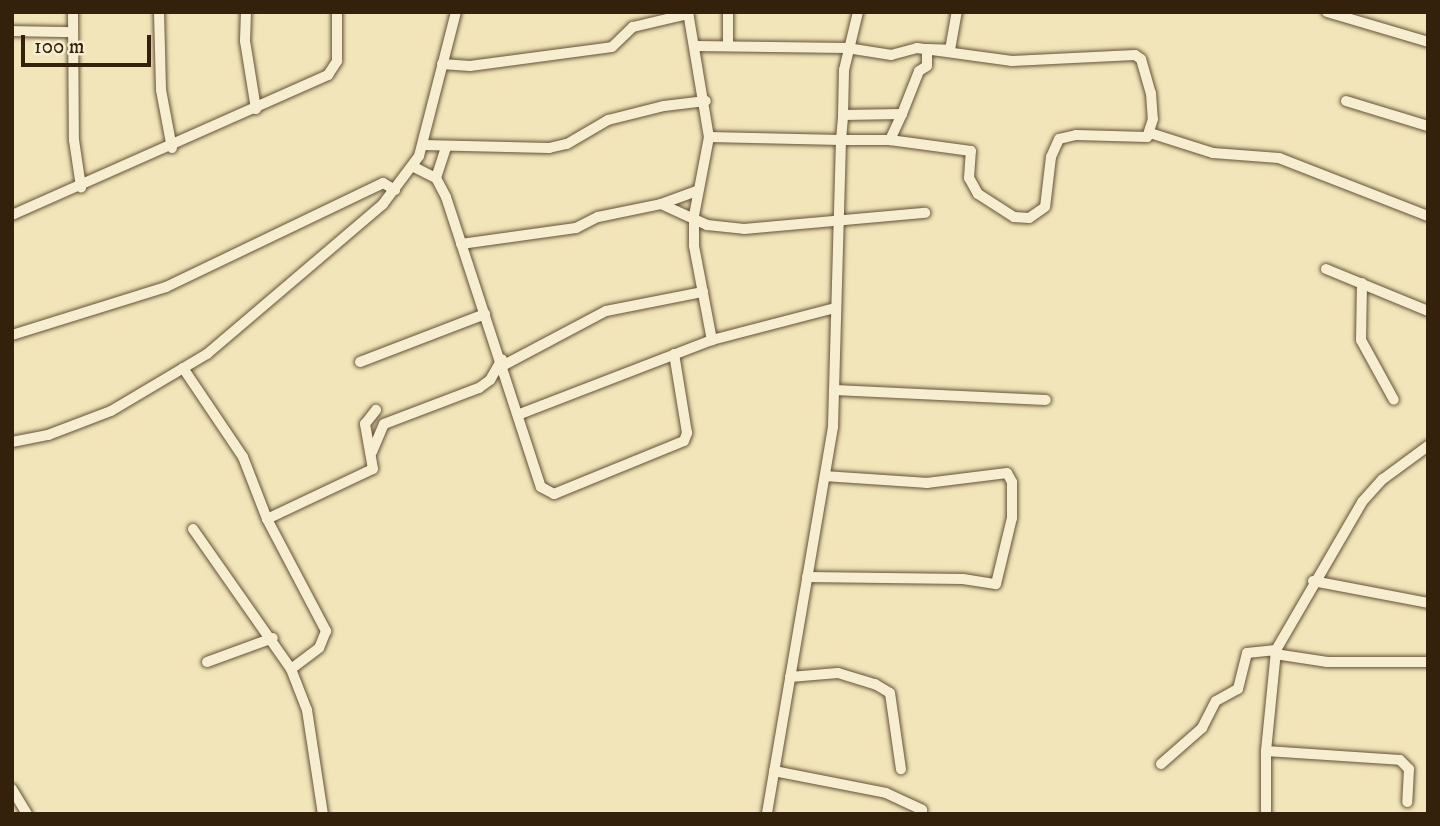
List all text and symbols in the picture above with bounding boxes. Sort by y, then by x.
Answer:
scale bar [24,21,154,65]
text: 100 m [34,34,85,60]

